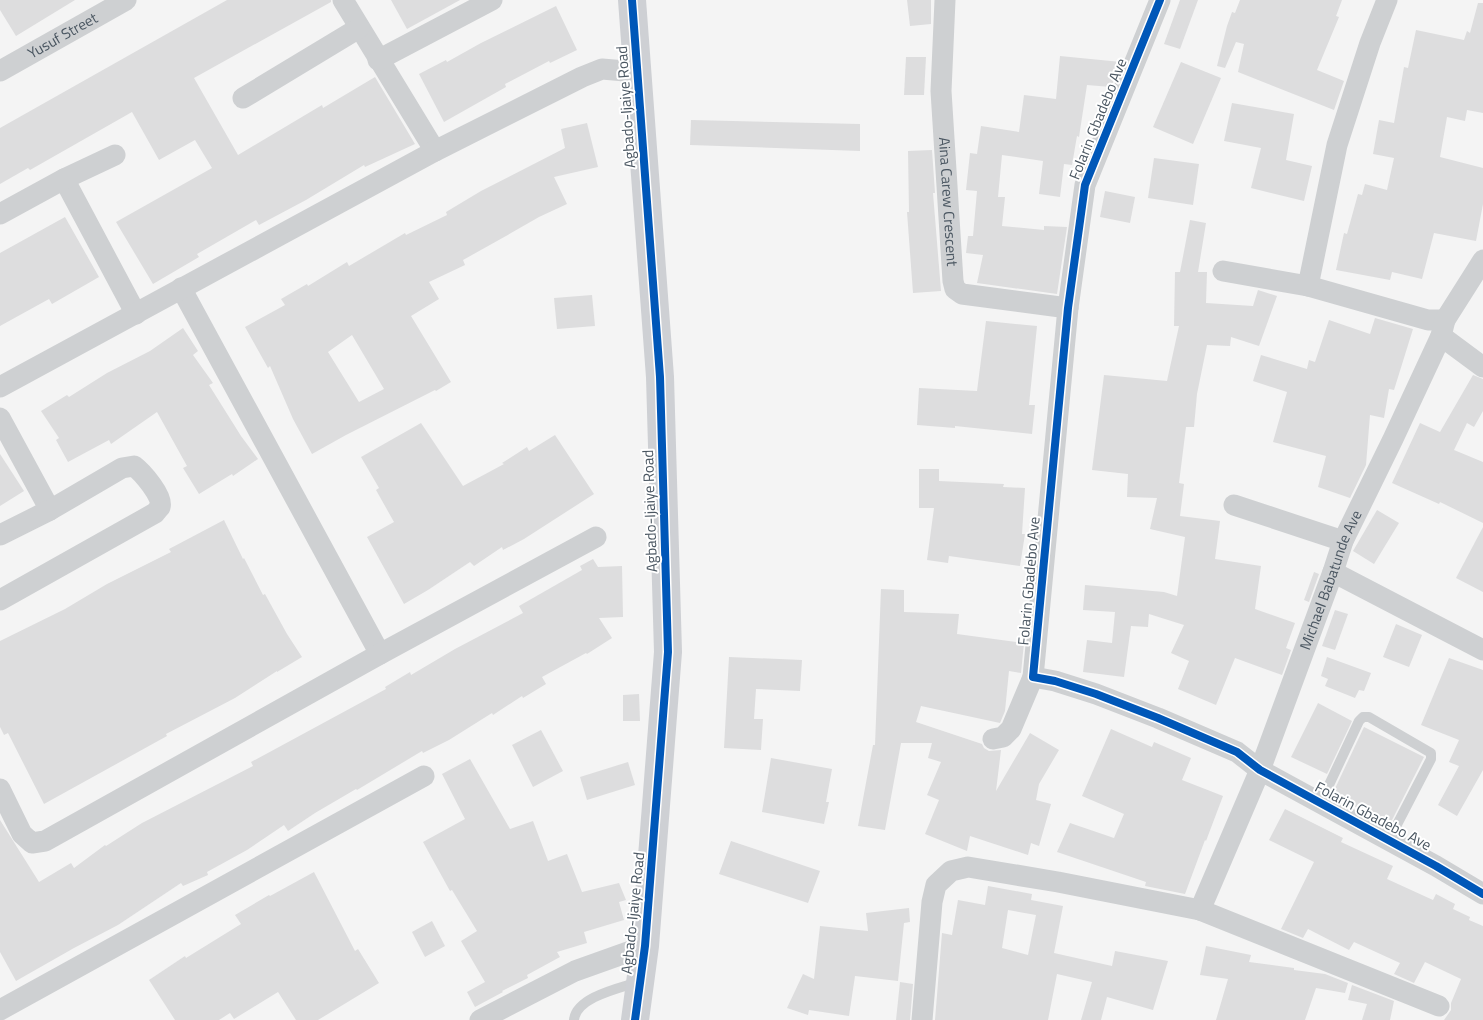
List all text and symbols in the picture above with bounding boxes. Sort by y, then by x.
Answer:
street label: Yusuf Street [23,6,102,64]
street label: Agbado-Ijaiye Road [610,45,641,169]
street label: Folarin Gbadebo Ave [1063,55,1132,183]
street label: Aina Carew Crescent [933,136,964,268]
street label: Agbado-Ijaiye Road [636,449,663,573]
street label: Michael Babatunde Ave [1293,506,1367,653]
street label: Folarin Gbadebo Ave [1011,516,1046,646]
street label: Folarin Gbadebo Ave [1311,775,1436,856]
street label: Agbado-Ijaiye Road [615,851,650,975]

